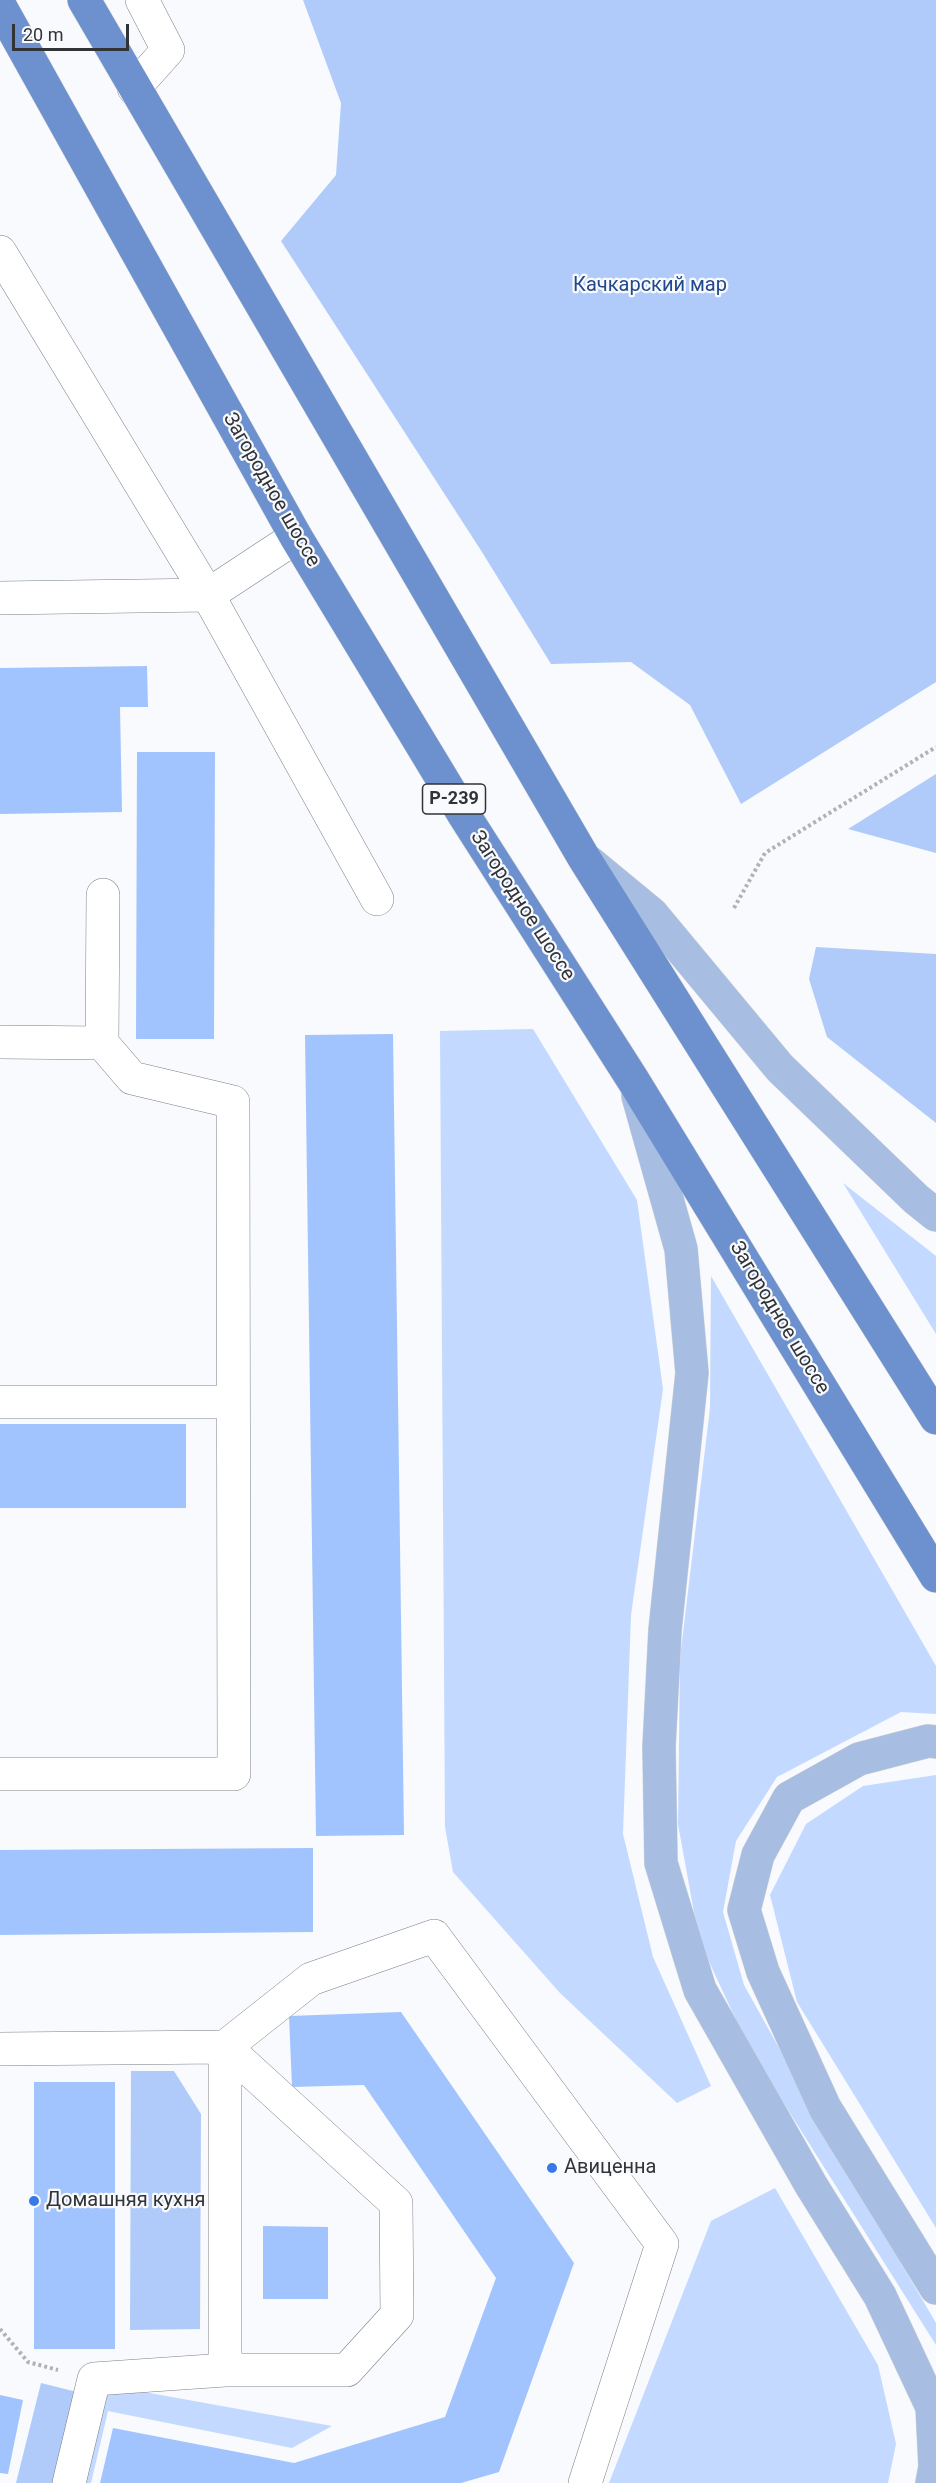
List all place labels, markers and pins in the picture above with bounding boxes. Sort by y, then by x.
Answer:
place label: Авиценна [564,2156,656,2180]
marker: Авиценна [545,2161,559,2175]
place label: Домашняя кухня [46,2189,205,2213]
marker: Домашняя кухня [27,2194,41,2208]

